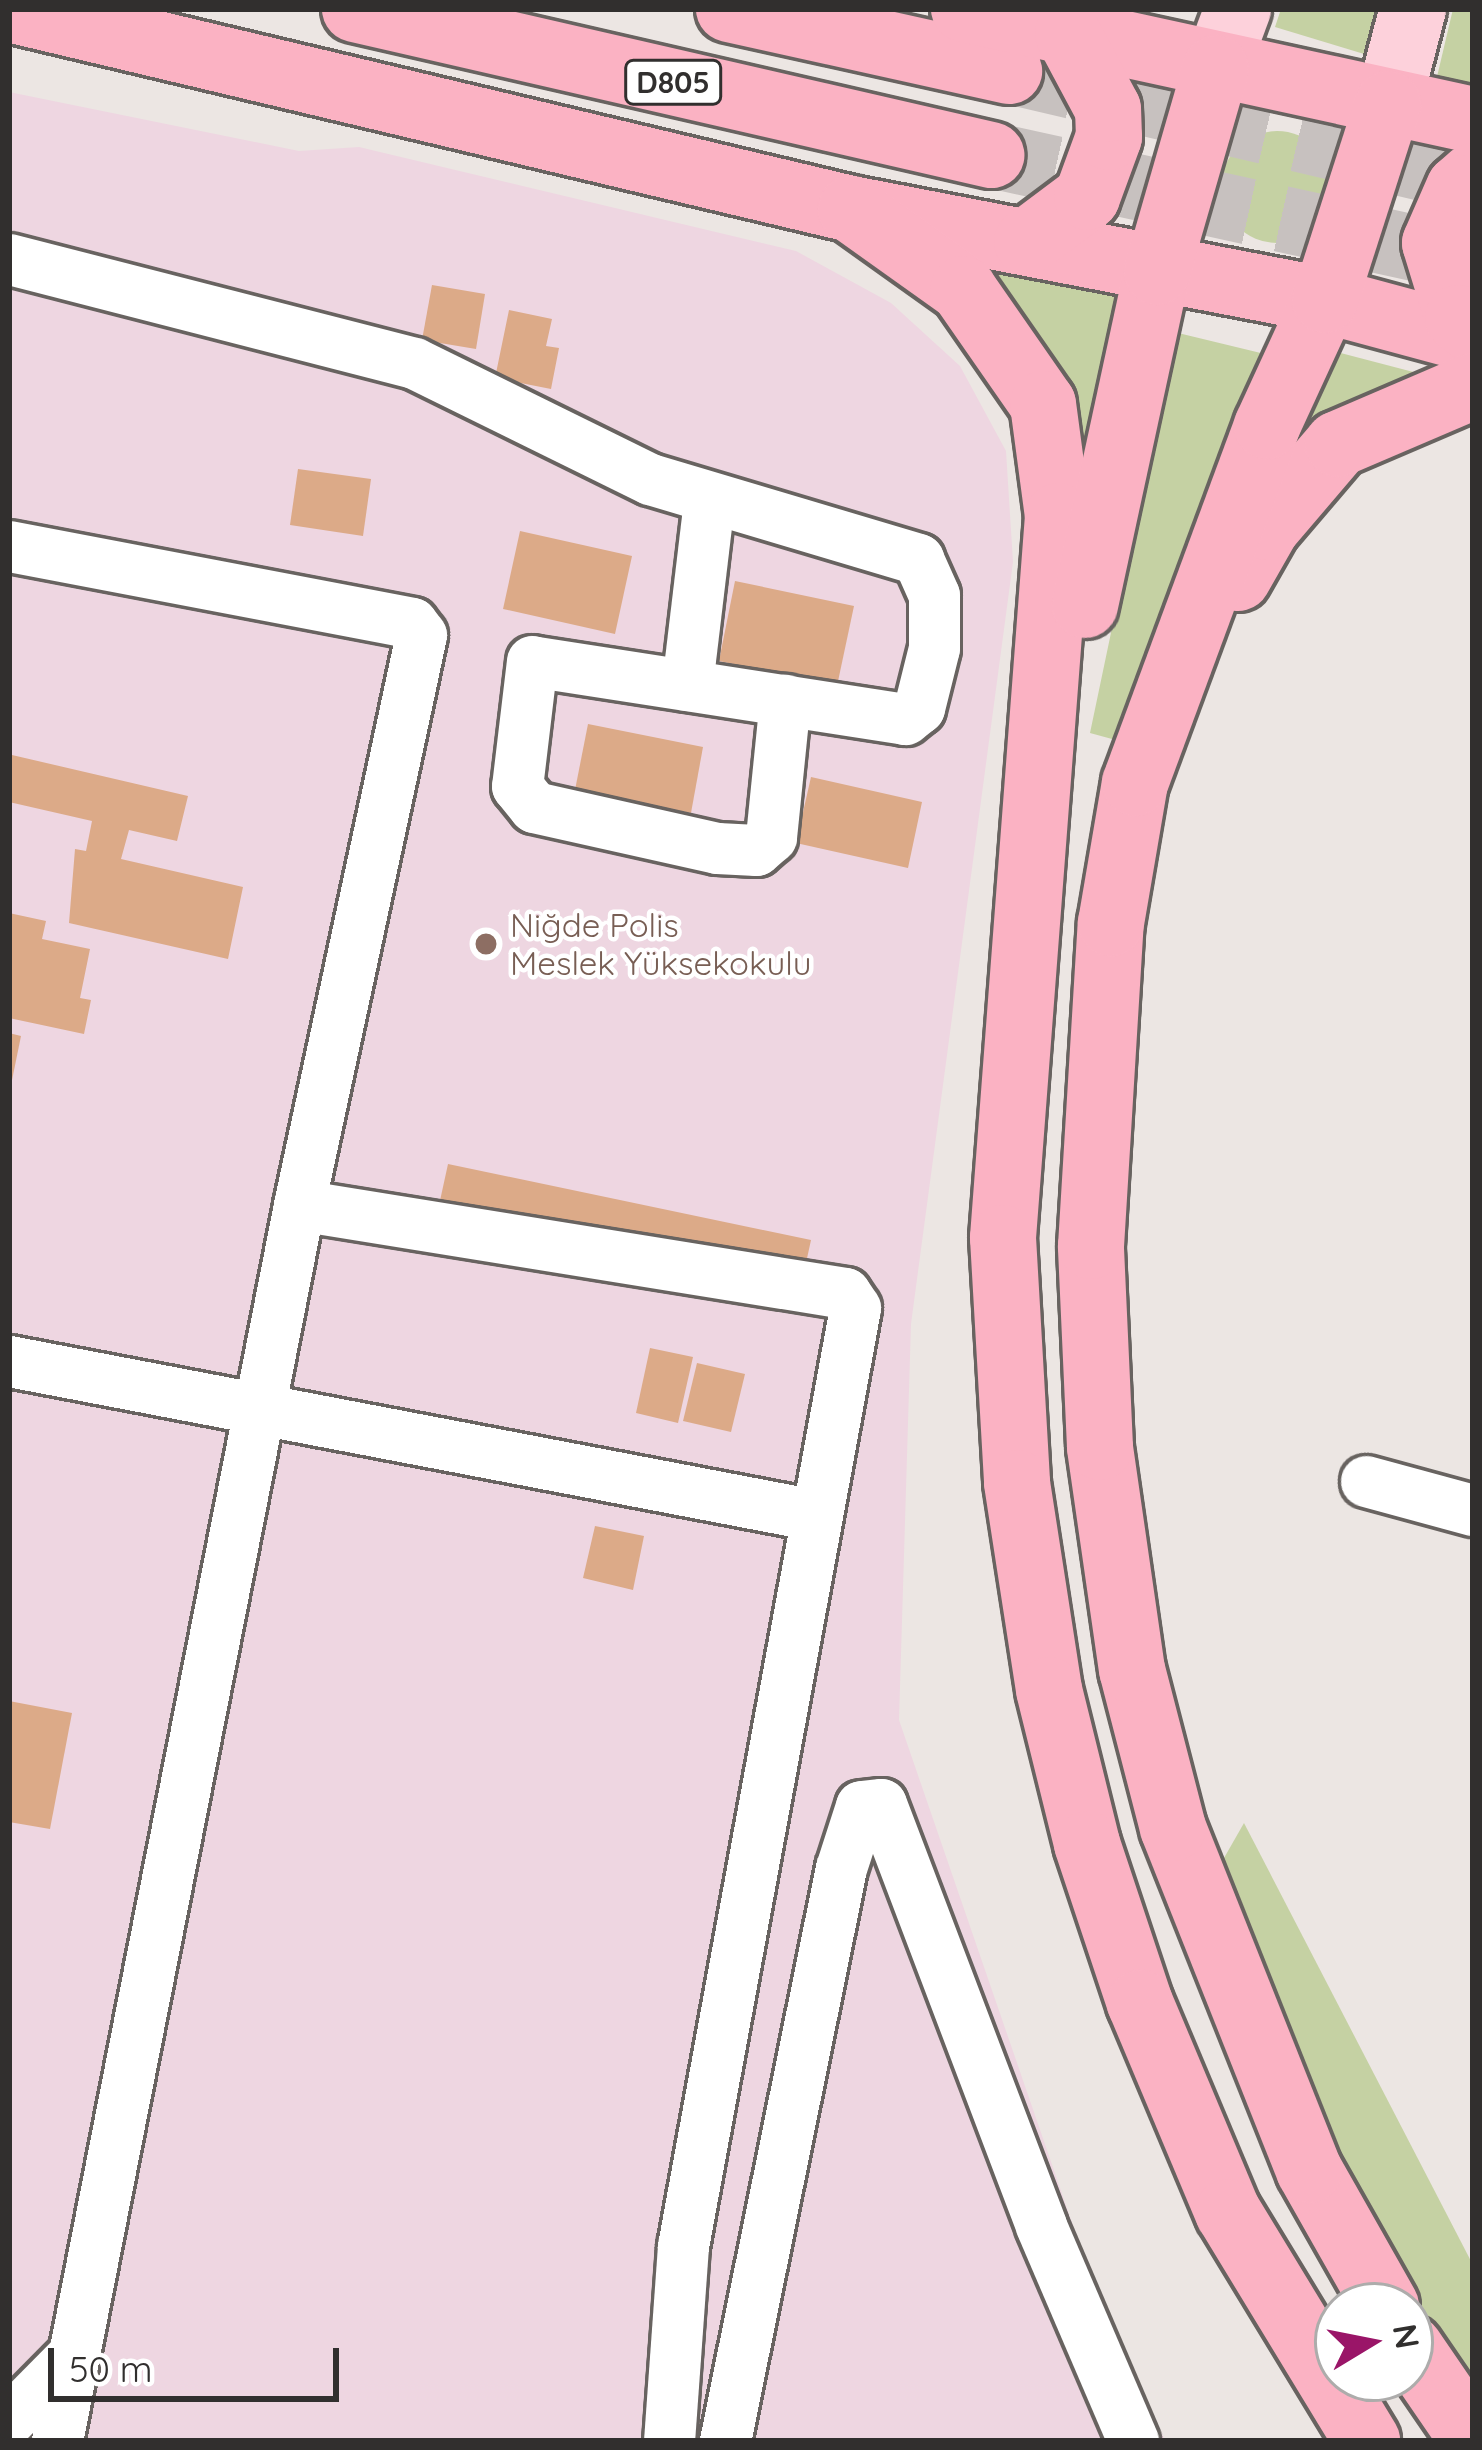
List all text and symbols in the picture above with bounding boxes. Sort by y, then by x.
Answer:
road number: D805 [622,58,724,106]
place label: Niğde Polis Meslek Yüksekokulu [510,905,811,983]
marker: Niğde Polis Meslek Yüksekokulu [473,931,499,957]
north arrow [1314,2282,1434,2402]
text: N [1385,2321,1429,2352]
scale bar [54,2324,345,2398]
text: 50 m [69,2346,153,2391]

